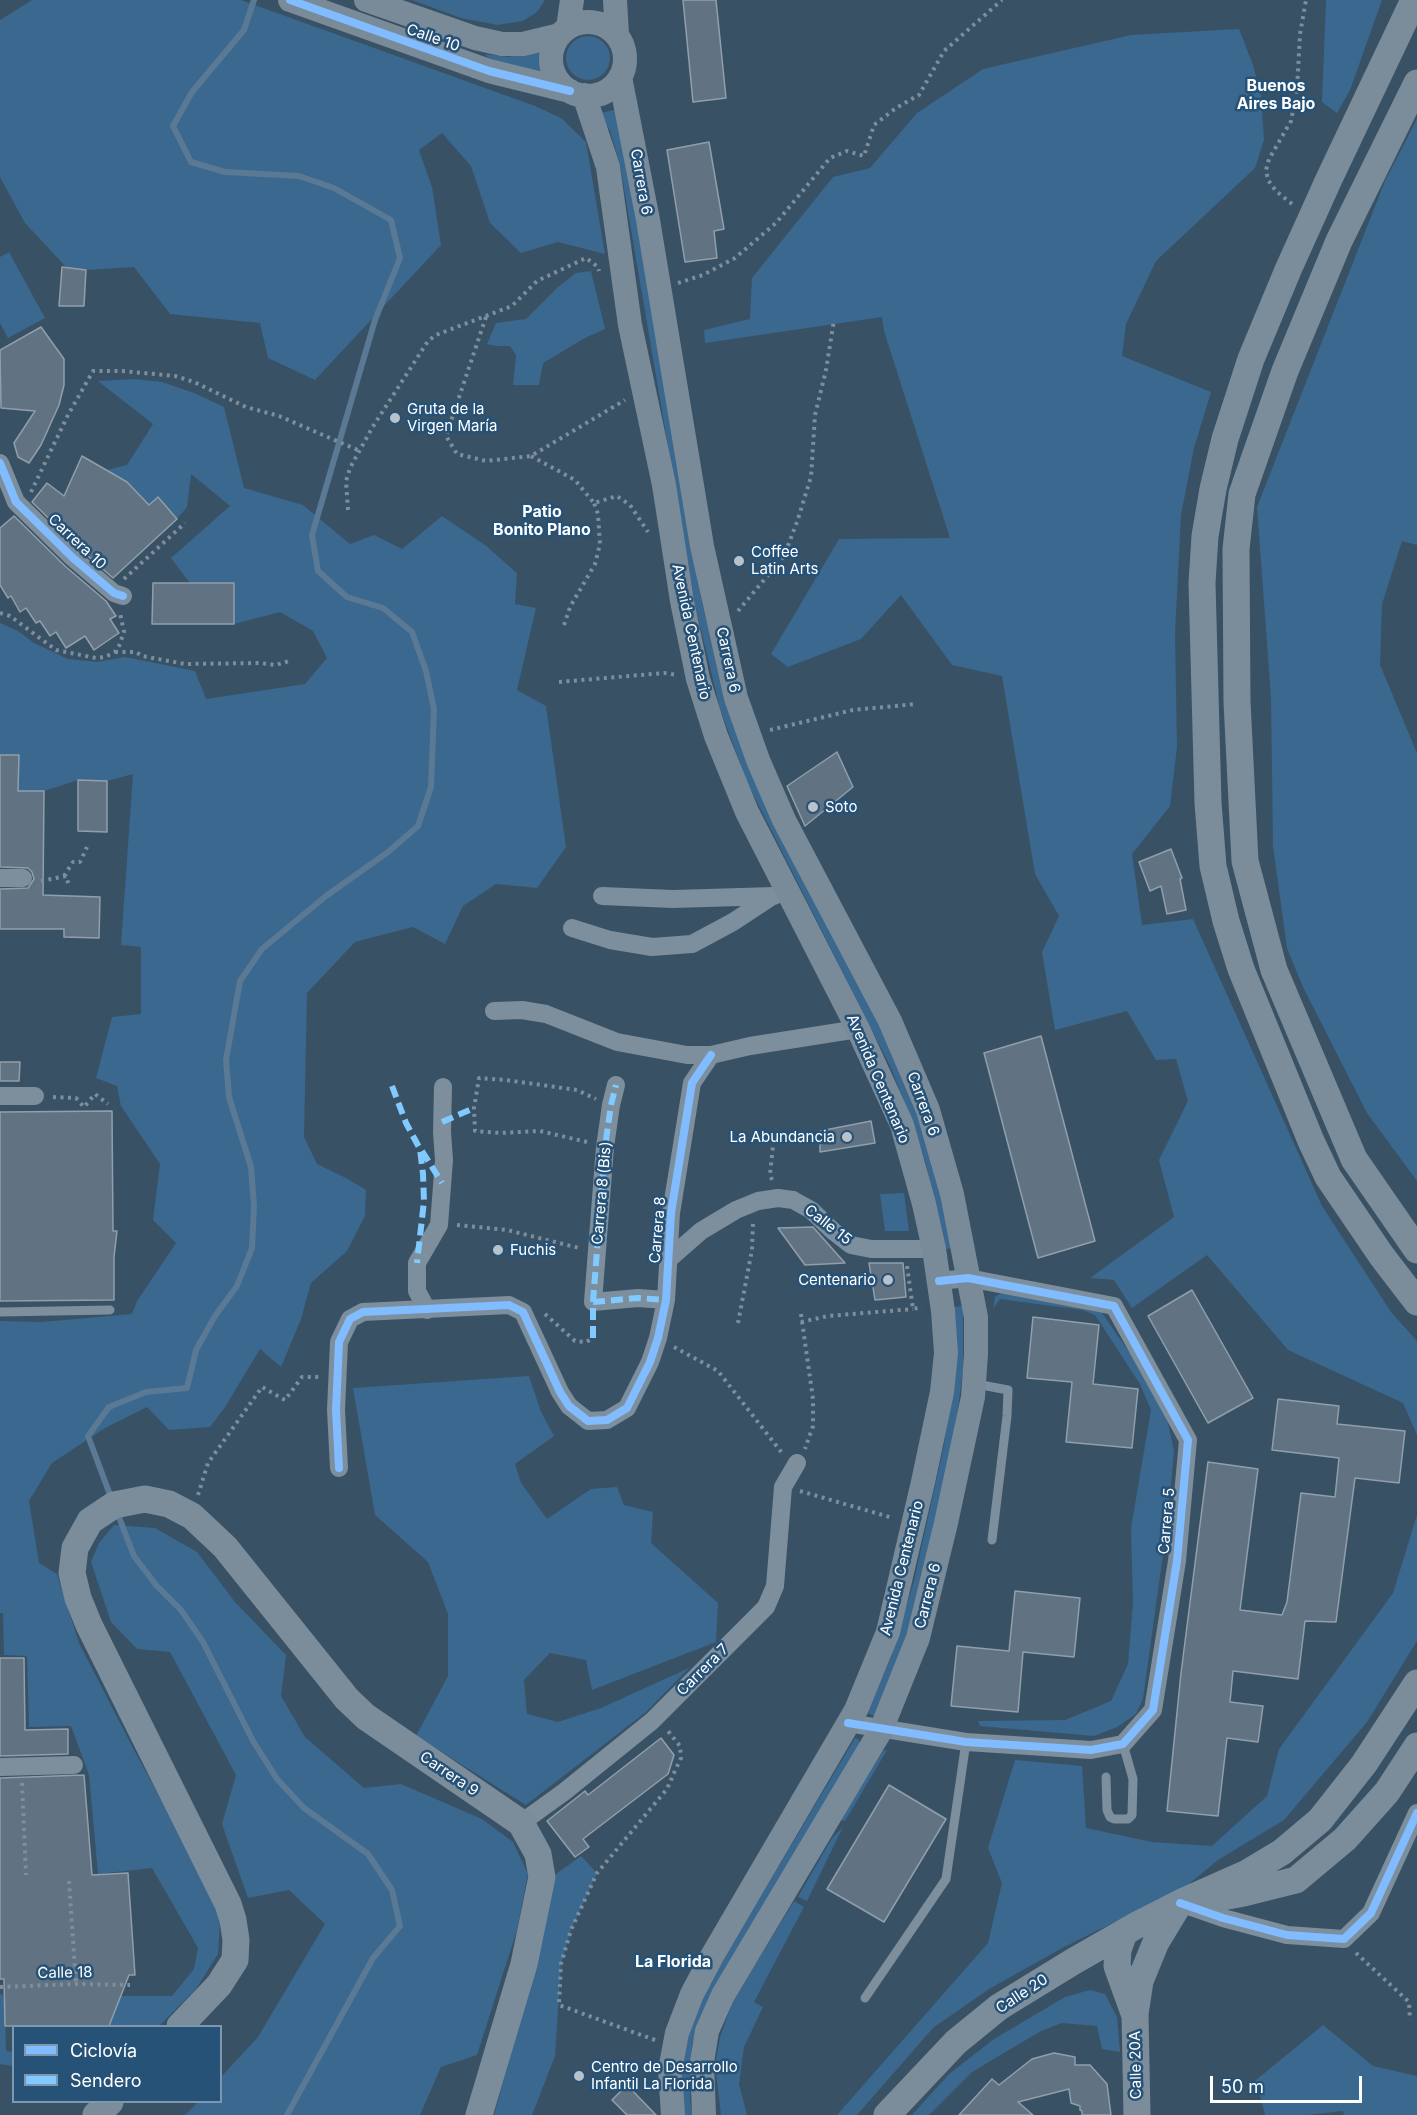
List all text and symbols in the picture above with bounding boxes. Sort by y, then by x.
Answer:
street label: Calle 10 [404,21,462,55]
district label: Buenos Aires Bajo [1237,76,1315,114]
street label: Carrera 6 [626,147,656,217]
place label: Gruta de la Virgen María [407,400,497,435]
marker: Gruta de la Virgen María [388,411,402,425]
district label: Patio Bonito Plano [493,502,591,540]
street label: Carrera 10 [44,510,110,574]
place label: Coffee Latin Arts [751,543,818,578]
marker: Coffee Latin Arts [732,554,746,568]
street label: Avenida Centenario [668,562,714,702]
street label: Carrera 6 [712,625,744,695]
place label: Soto [825,798,857,816]
marker: Soto [806,800,820,814]
street label: Avenida Centenario [843,1012,913,1146]
street label: Carrera 6 [903,1069,943,1139]
place label: La Abundancia [730,1128,835,1146]
marker: La Abundancia [840,1130,854,1144]
street label: Carrera 8 (Bis) [589,1141,615,1245]
street label: Carrera 8 [646,1196,670,1264]
street label: Calle 15 [801,1201,855,1249]
place label: Fuchis [510,1241,556,1259]
marker: Fuchis [491,1243,505,1257]
place label: Centenario [798,1271,876,1289]
marker: Centenario [881,1273,895,1287]
street label: Carrera 5 [1155,1487,1179,1555]
street label: Avenida Centenario [877,1499,927,1637]
street label: Carrera 6 [911,1561,945,1631]
street label: Carrera 7 [673,1640,733,1700]
street label: Carrera 9 [416,1748,482,1800]
district label: La Florida [635,1952,711,1972]
street label: Calle 18 [37,1964,93,1982]
street label: Calle 20 [993,1971,1051,2017]
legend [12,2025,222,2103]
street label: Calle 20A [1126,2031,1146,2099]
text: Ciclovía [70,2040,137,2061]
place label: Centro de Desarrollo Infantil La Florida [591,2058,738,2093]
scale bar [1213,2064,1364,2102]
marker: Centro de Desarrollo Infantil La Florida [572,2069,586,2083]
text: Sendero [70,2070,141,2091]
text: 50 m [1221,2076,1264,2097]

